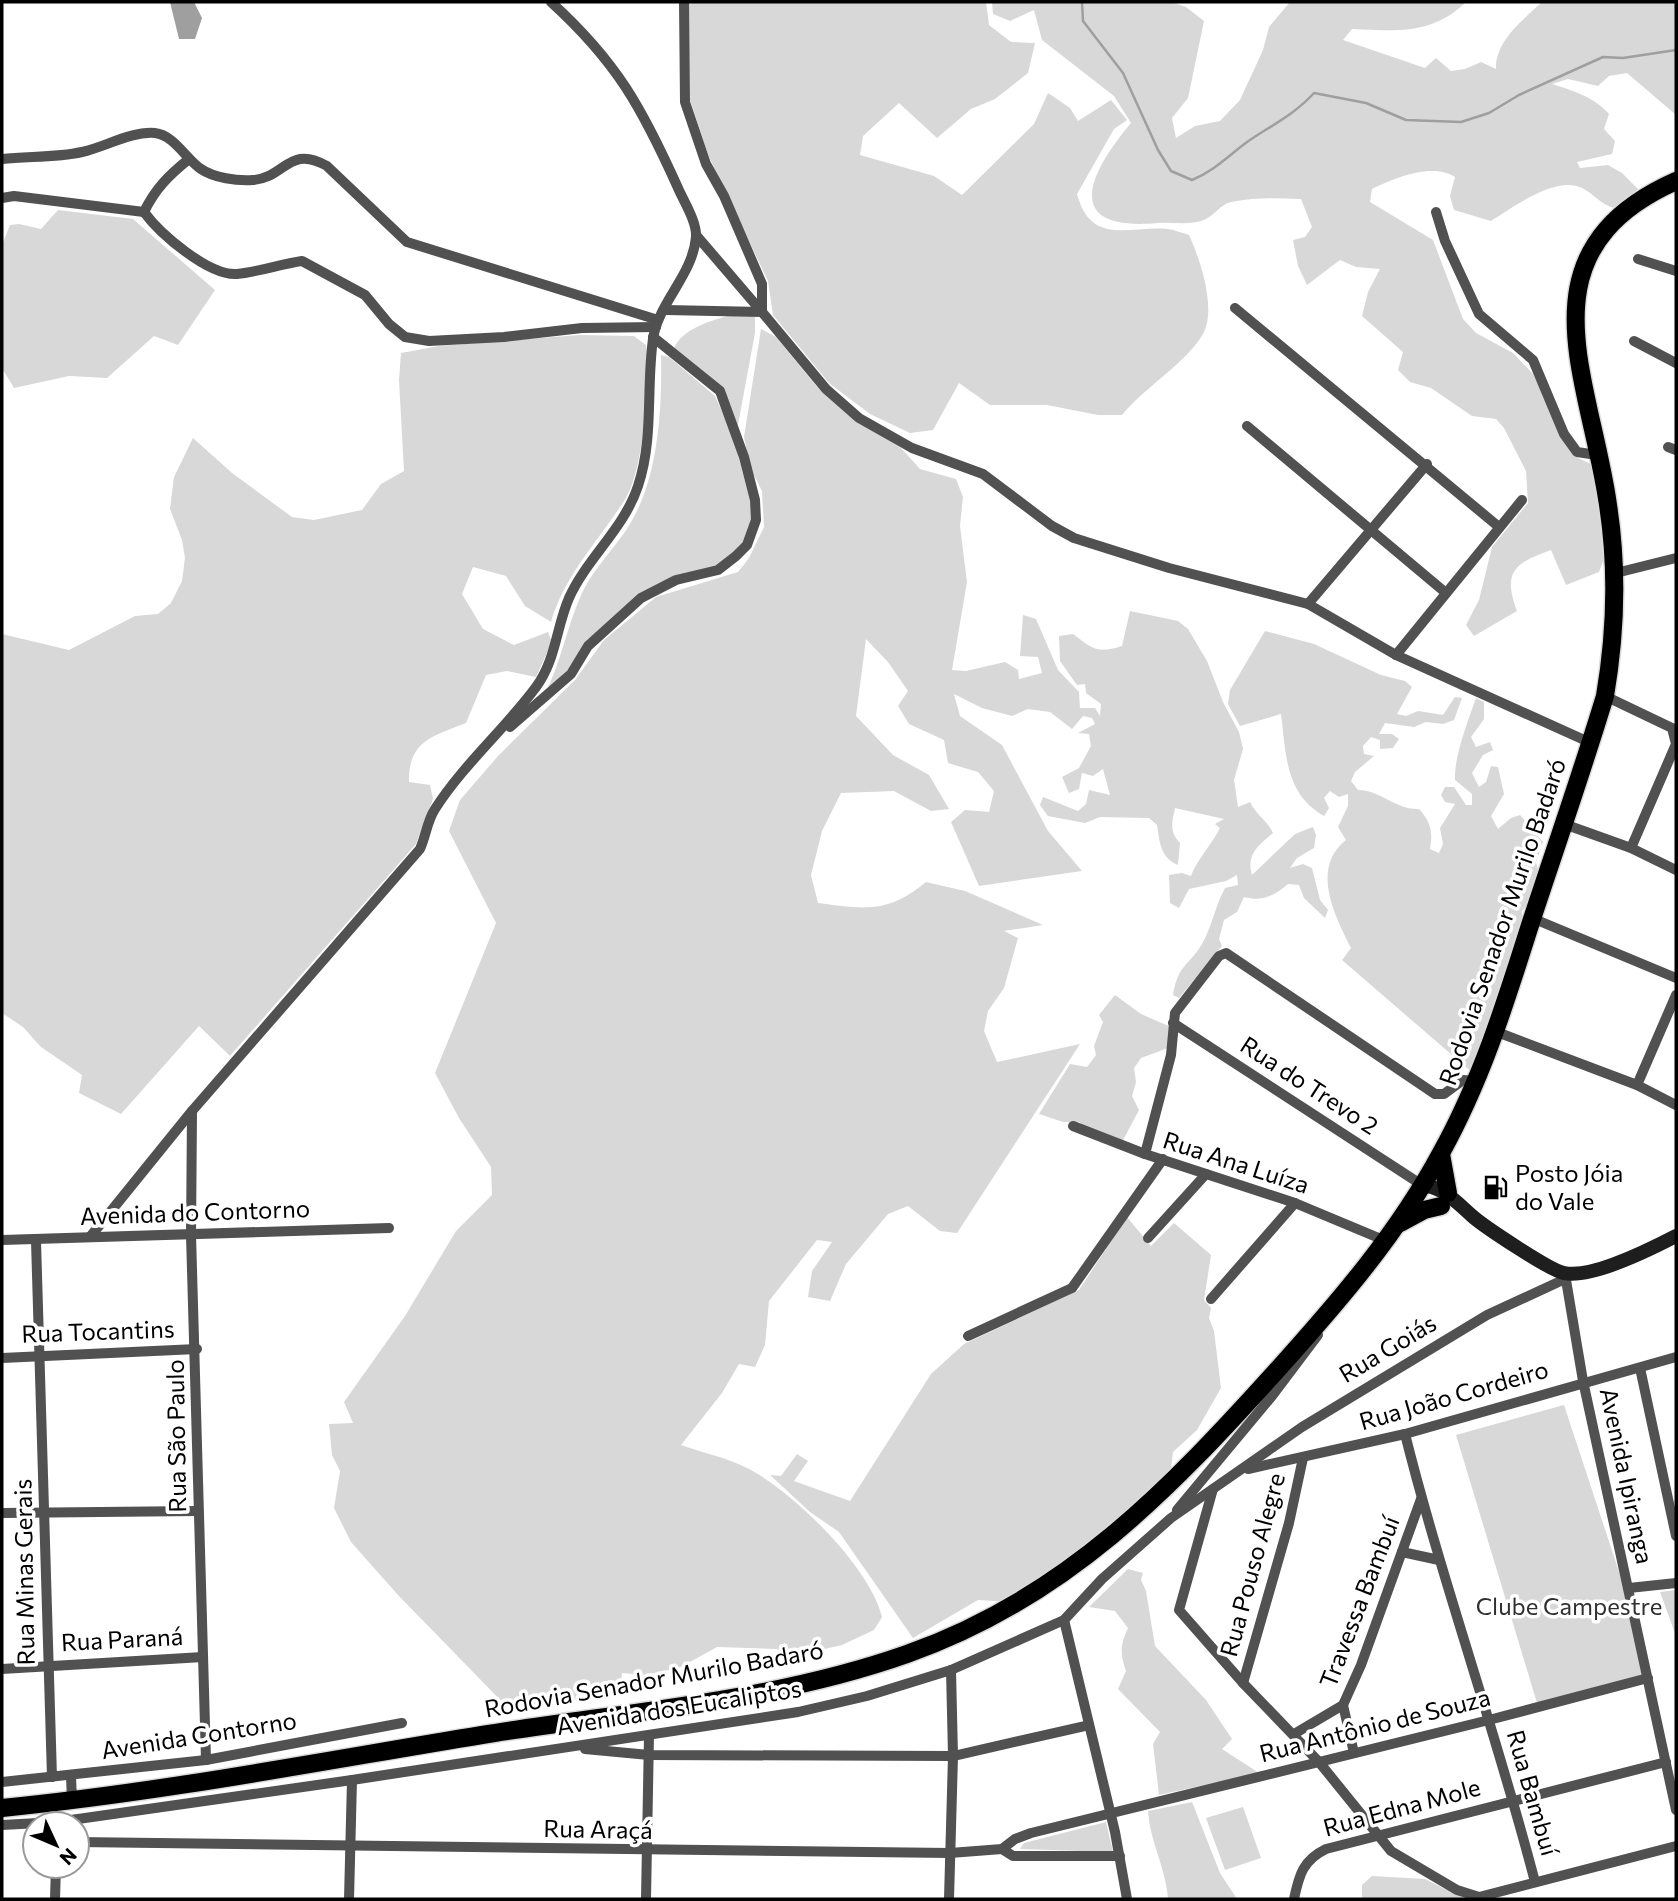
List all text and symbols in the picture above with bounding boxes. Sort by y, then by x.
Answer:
street label: Rodovia Senador Murilo Badaró [1432,754,1571,1089]
street label: Rua do Trevo 2 [1236,1029,1384,1140]
street label: Rua Ana Luíza [1160,1124,1313,1199]
place label: Posto Jóia do Vale [1515,1158,1623,1215]
fuel station icon: Posto Jóia do Vale [1481,1174,1509,1202]
street label: Avenida do Contorno [79,1193,310,1230]
street label: Rua Goiás [1333,1307,1441,1388]
street label: Rua Tocantins [21,1313,175,1348]
street label: Rua João Cordeiro [1356,1354,1551,1435]
street label: Rua São Paulo [160,1359,191,1513]
street label: Avenida Ipiranga [1595,1385,1660,1566]
street label: Rua Pouso Alegre [1213,1470,1290,1660]
street label: Rua Minas Gerais [7,1478,40,1666]
street label: Travessa Bambuí [1313,1511,1405,1691]
park label: Clube Campestre [1476,1591,1662,1620]
street label: Rua Paraná [60,1621,184,1656]
street label: Rodovia Senador Murilo Badaró [482,1634,825,1723]
street label: Avenida dos Eucaliptos [554,1673,803,1740]
street label: Rua Antônio de Souza [1256,1682,1493,1767]
street label: Avenida Contorno [99,1705,298,1764]
street label: Rua Bambuí [1502,1726,1565,1860]
street label: Rua Edna Mole [1320,1772,1483,1841]
north arrow [21,1810,91,1880]
street label: Rua Araçá [543,1813,653,1844]
text: N [55,1844,82,1870]

